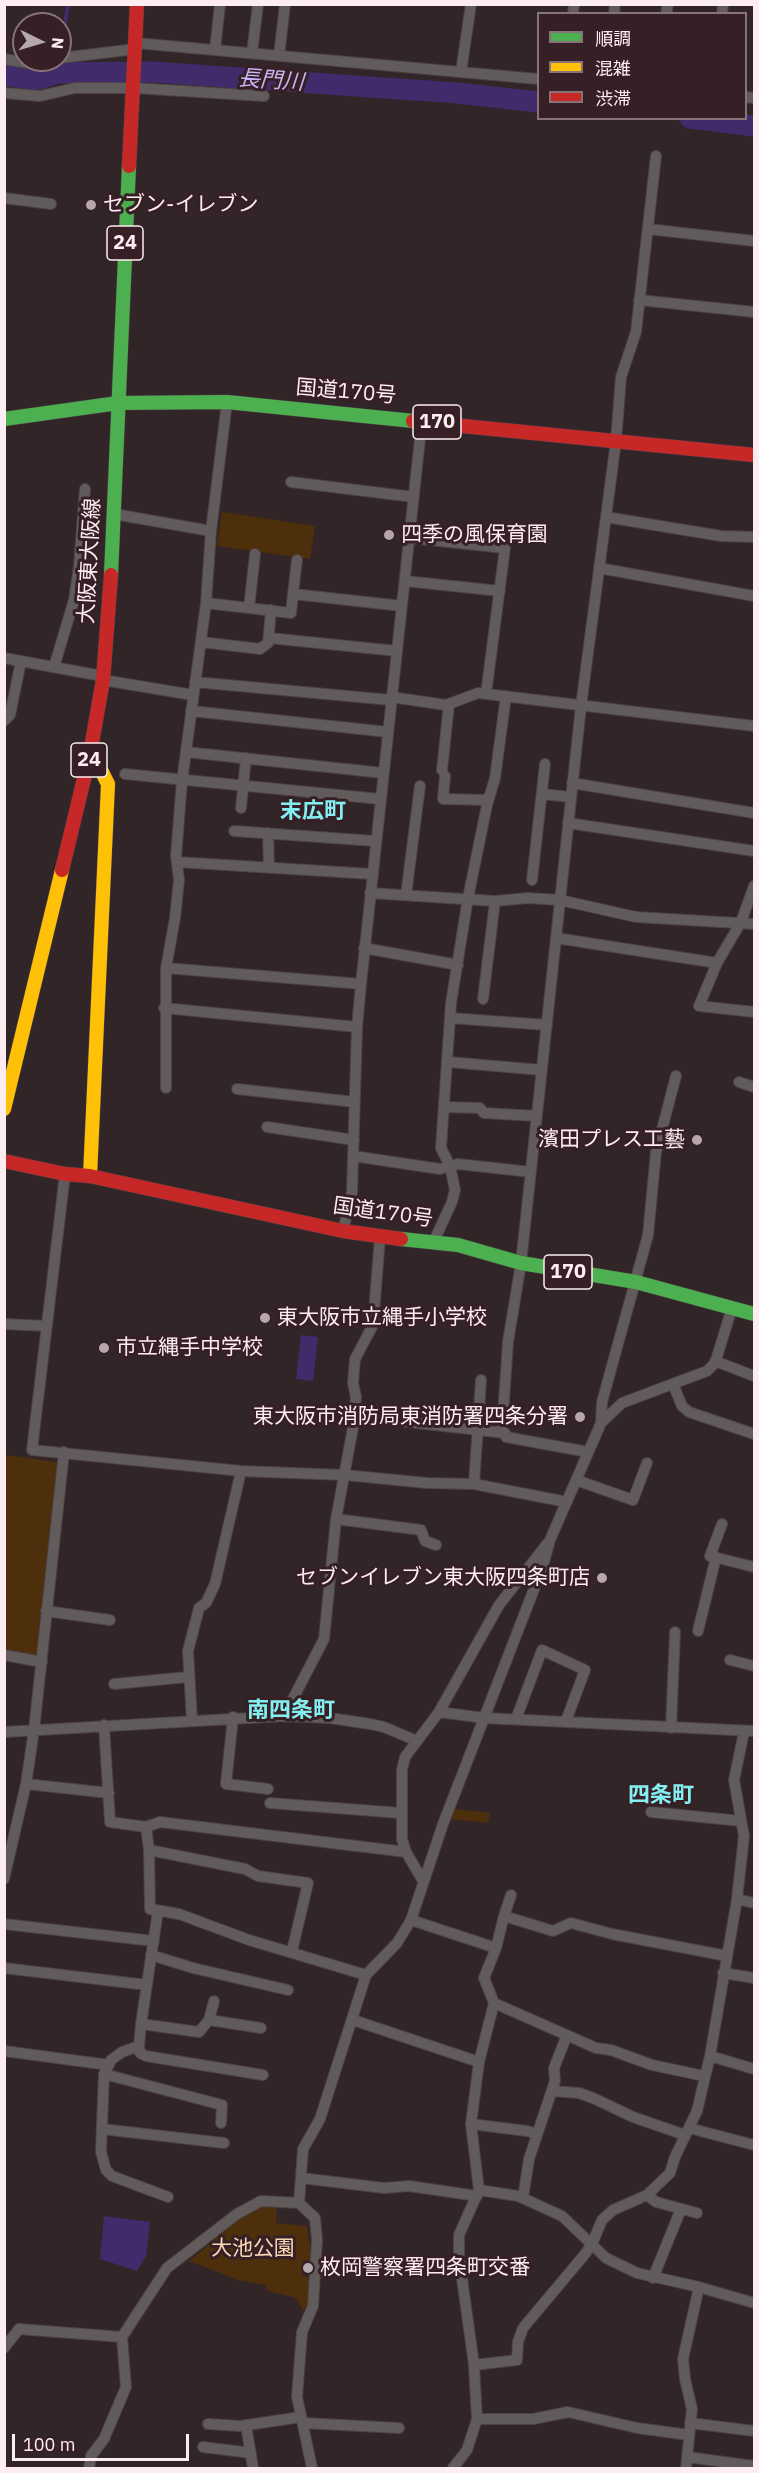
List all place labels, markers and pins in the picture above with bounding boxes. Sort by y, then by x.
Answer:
place label: セブン-イレブン [103,192,258,218]
marker: セブン-イレブン [84,198,98,212]
place label: 四季の風保育園 [401,522,548,548]
marker: 四季の風保育園 [382,528,396,542]
place label: 濱田プレス工藝 [538,1127,685,1153]
marker: 濱田プレス工藝 [690,1133,704,1147]
place label: 東大阪市立縄手小学校 [277,1305,487,1331]
marker: 東大阪市立縄手小学校 [258,1311,272,1325]
place label: 市立縄手中学校 [116,1335,263,1361]
marker: 市立縄手中学校 [97,1341,111,1355]
place label: 東大阪市消防局東消防署四条分署 [253,1404,568,1430]
marker: 東大阪市消防局東消防署四条分署 [573,1410,587,1424]
place label: セブンイレブン東大阪四条町店 [296,1565,590,1591]
marker: セブンイレブン東大阪四条町店 [595,1571,609,1585]
place label: 枚岡警察署四条町交番 [320,2255,530,2281]
marker: 枚岡警察署四条町交番 [301,2261,315,2275]

